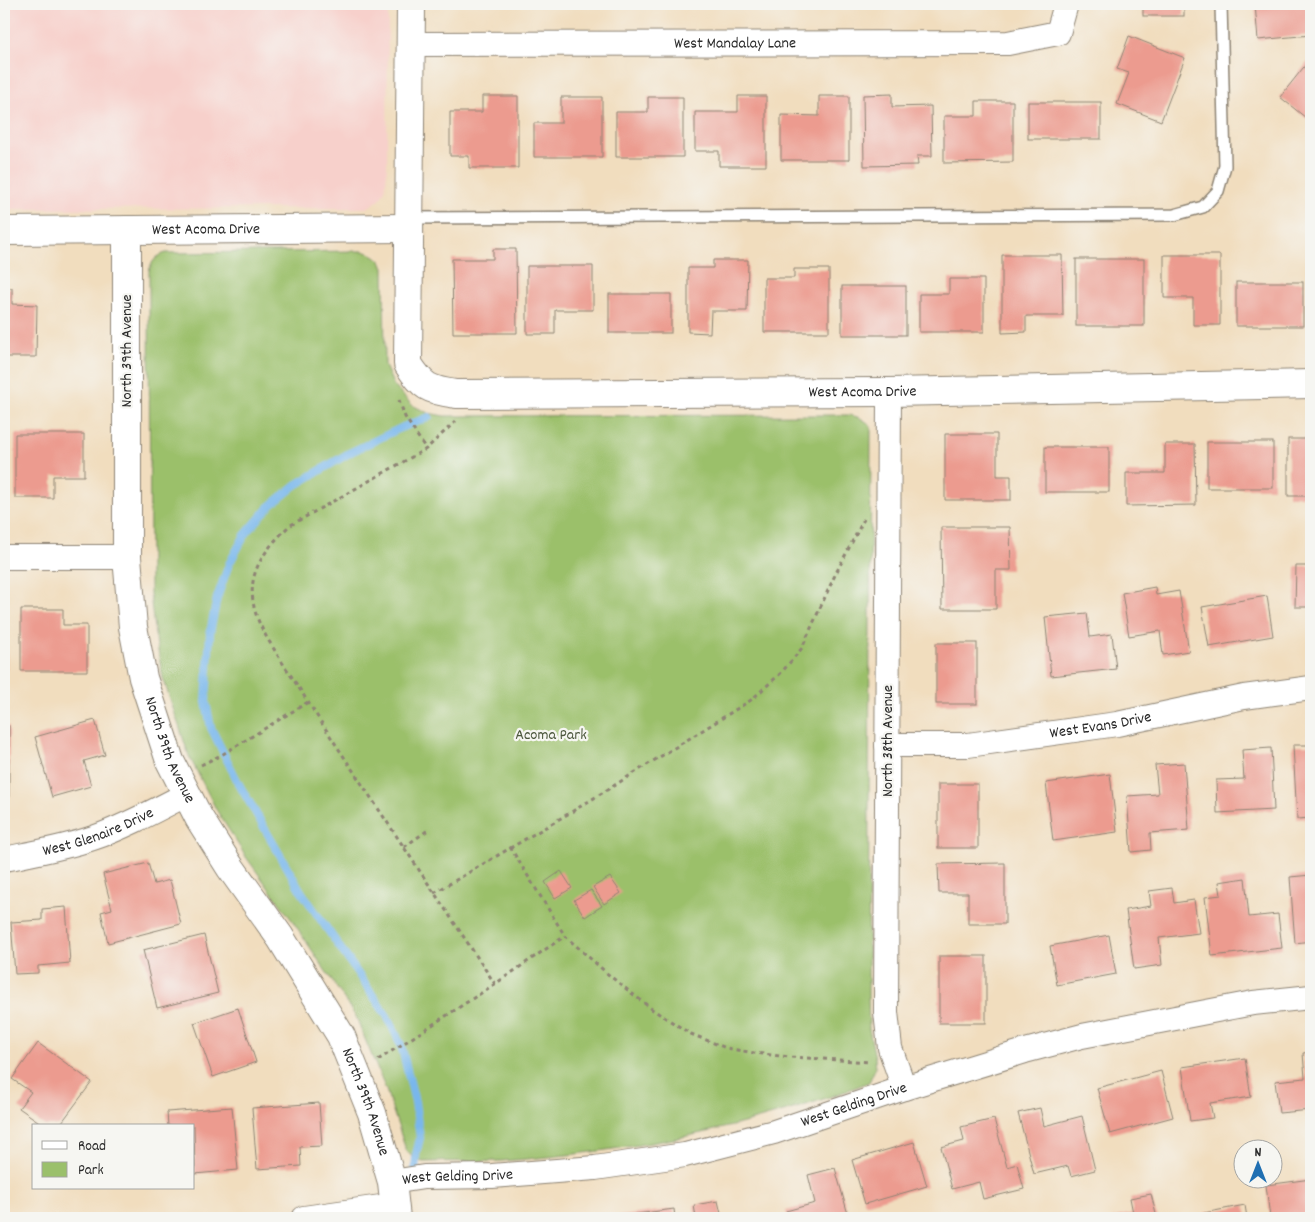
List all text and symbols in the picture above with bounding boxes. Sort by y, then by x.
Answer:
street label: West Mandalay Lane [674,32,796,55]
street label: West Acoma Drive [152,218,260,241]
street label: North 39th Avenue [116,295,139,407]
street label: West Acoma Drive [808,380,917,404]
street label: North 38th Avenue [877,685,900,797]
street label: North 39th Avenue [138,694,201,807]
street label: West Evans Drive [1048,705,1154,745]
park label: Acoma Park [515,724,587,747]
street label: West Glenaire Drive [40,802,158,863]
street label: North 39th Avenue [335,1044,395,1158]
street label: West Gelding Drive [798,1076,910,1134]
legend [32,1124,195,1190]
text: Road [78,1136,106,1158]
north arrow [1232,1140,1282,1190]
text: N [1255,1143,1262,1163]
text: Park [78,1160,104,1182]
street label: West Gelding Drive [401,1163,514,1192]

